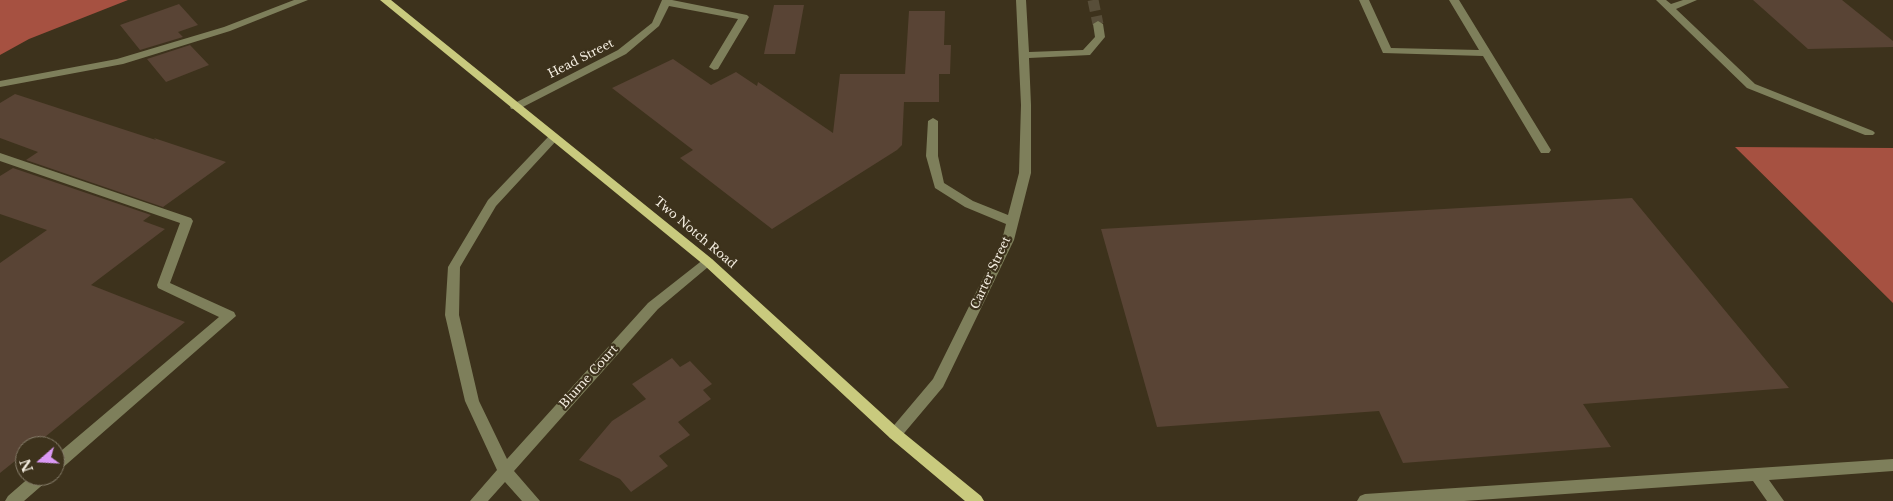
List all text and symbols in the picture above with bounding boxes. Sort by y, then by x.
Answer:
street label: Head Street [546,36,616,82]
street label: Two Notch Road [651,194,739,272]
street label: Carter Street [968,234,1014,312]
street label: Blume Court [557,342,621,412]
north arrow [15,436,65,486]
text: N [16,456,37,475]

